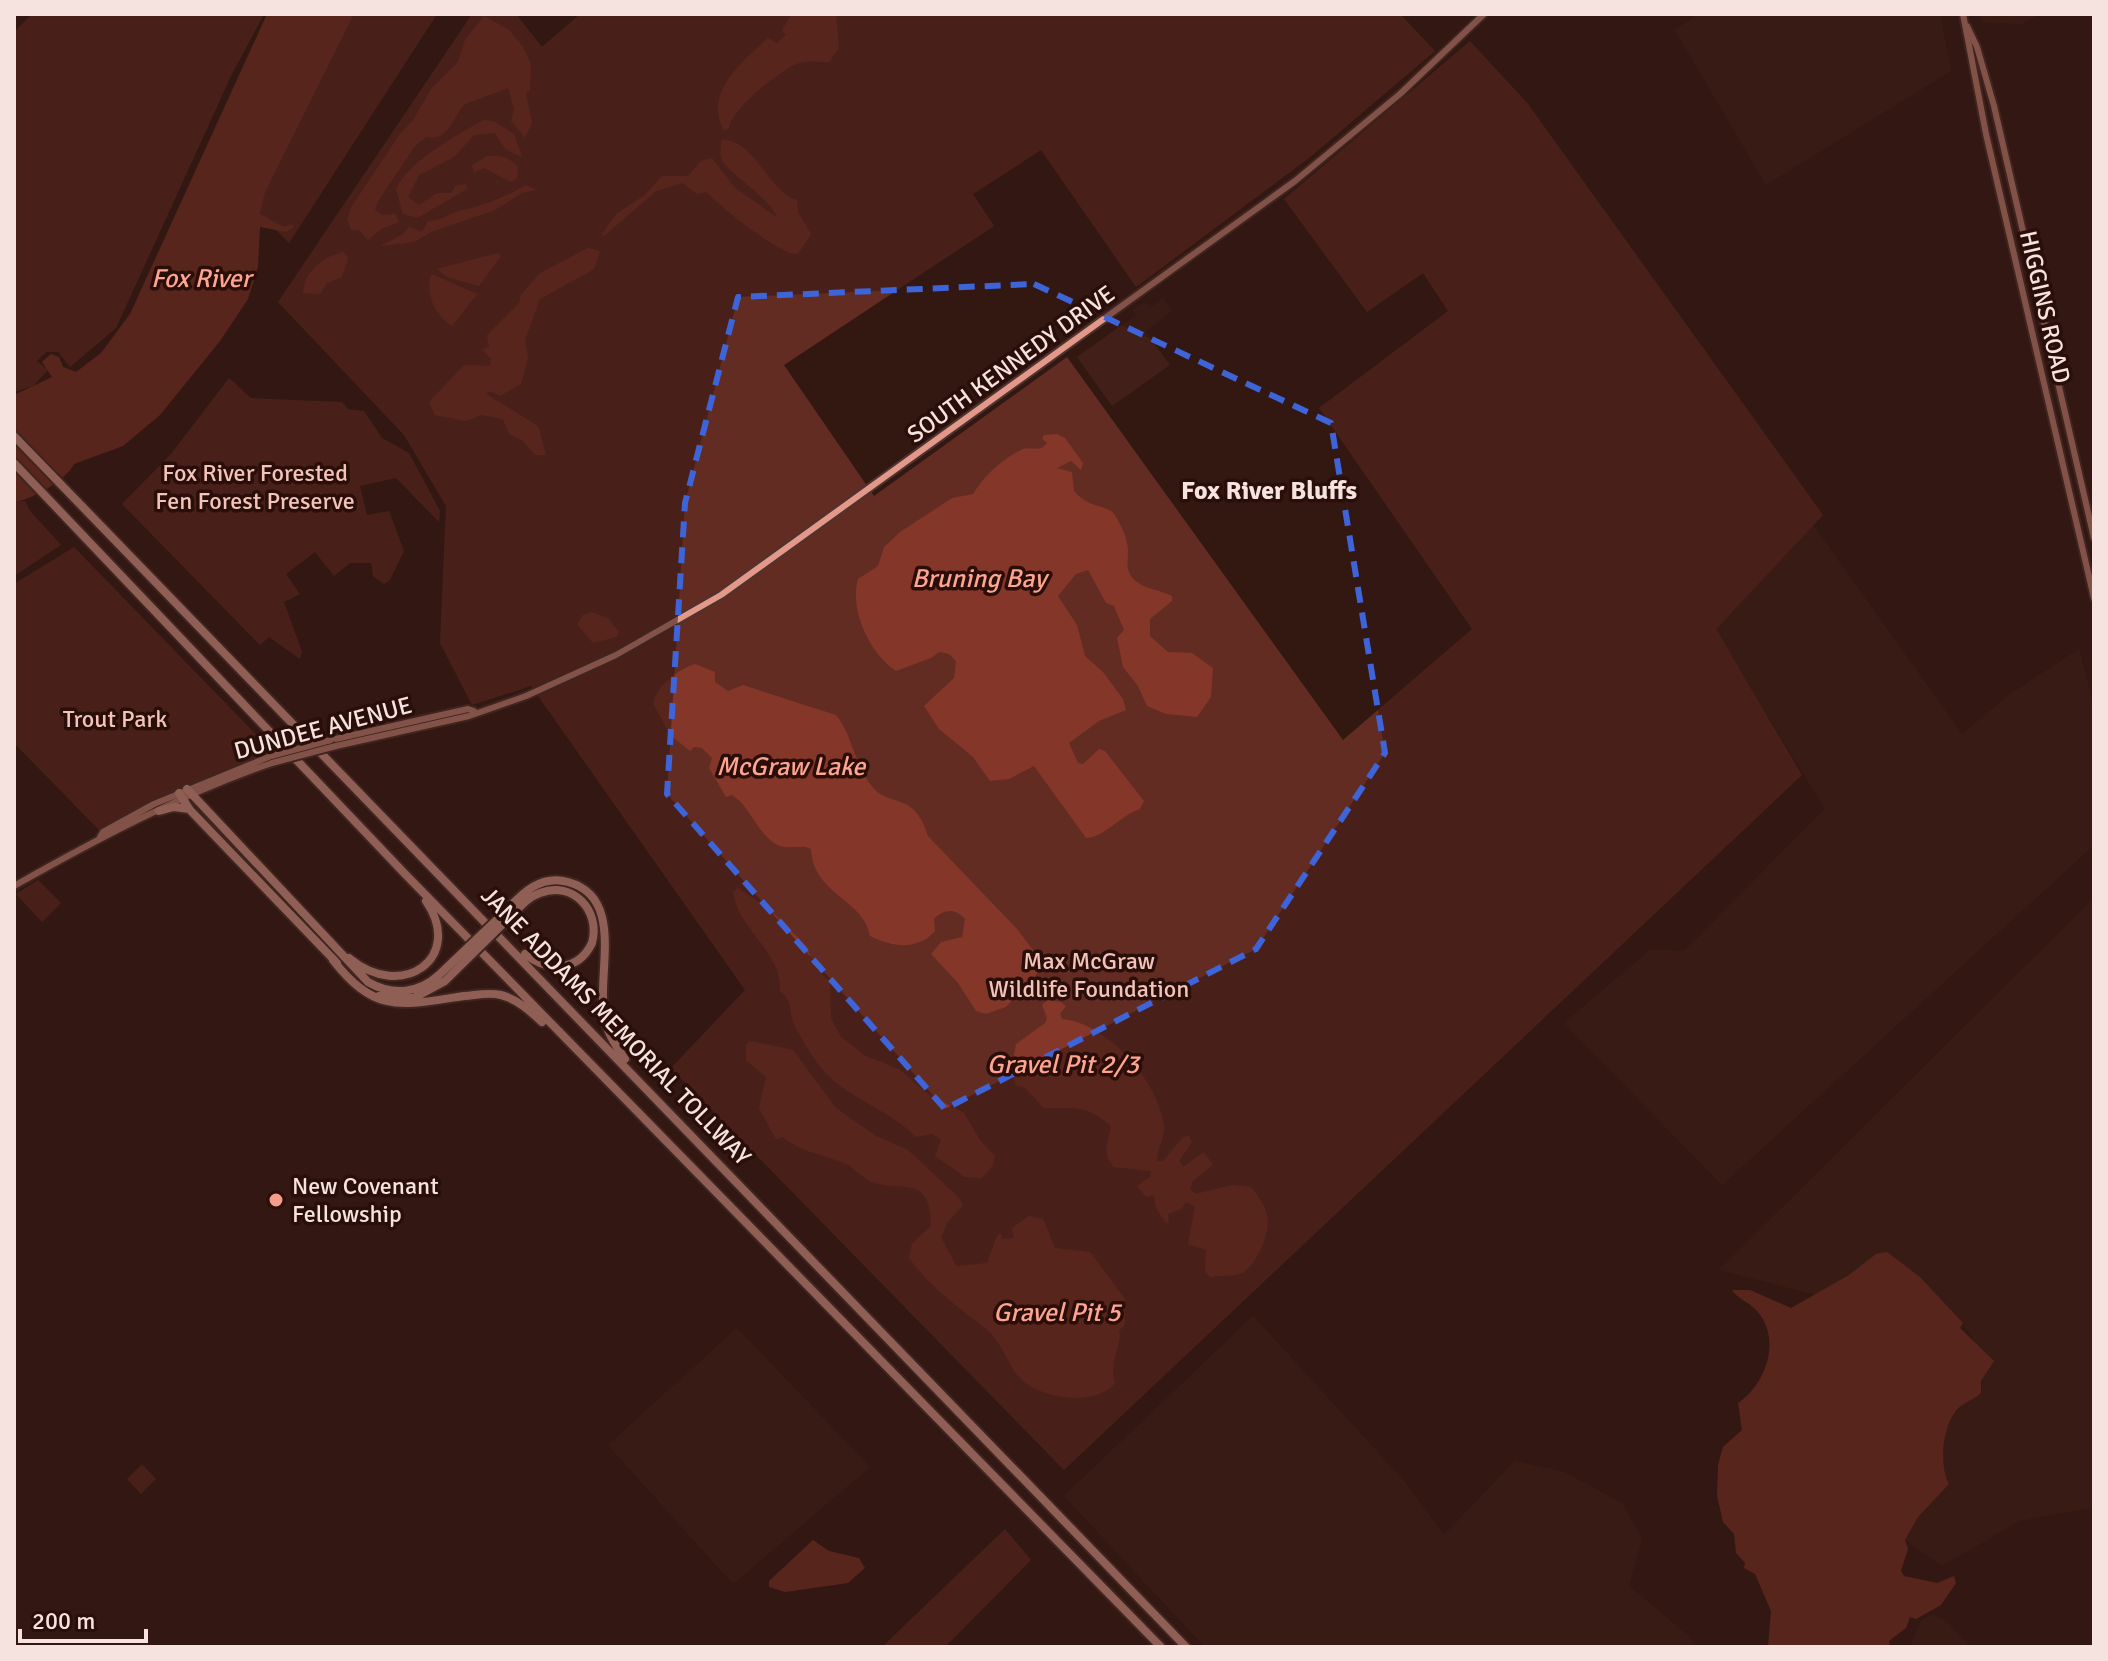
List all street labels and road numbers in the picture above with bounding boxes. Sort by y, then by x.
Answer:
street label: HIGGINS ROAD [2013,228,2077,386]
street label: SOUTH KENNEDY DRIVE [901,279,1121,449]
street label: DUNDEE AVENUE [231,690,415,766]
street label: JANE ADDAMS MEMORIAL TOLLWAY [475,880,757,1172]

